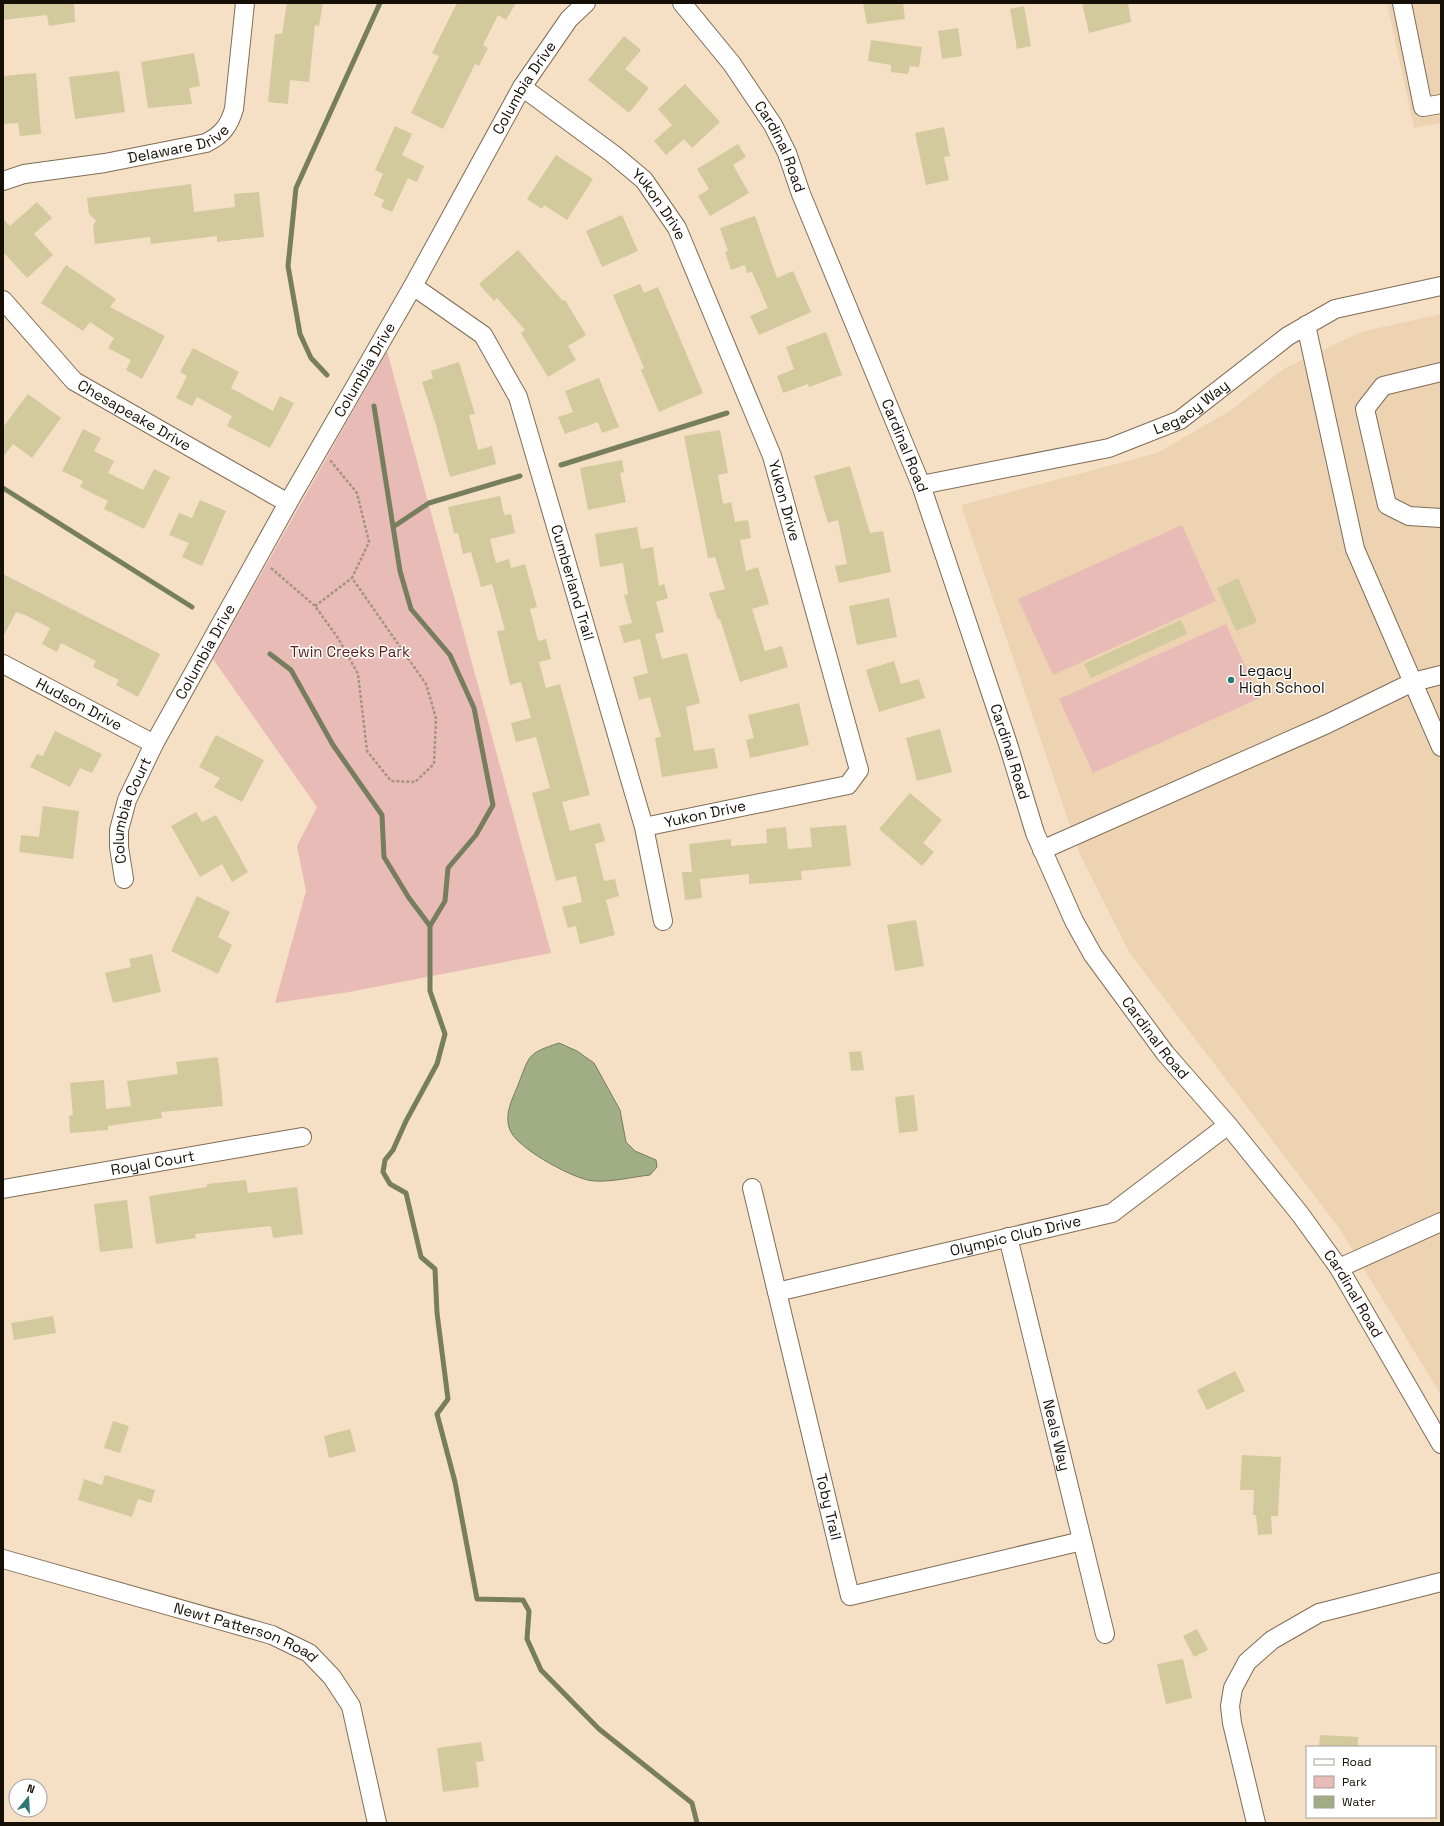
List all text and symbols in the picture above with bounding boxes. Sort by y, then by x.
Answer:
street label: Columbia Drive [488,37,560,138]
street label: Cardinal Road [750,97,810,195]
street label: Delaware Drive [126,120,233,167]
street label: Yukon Drive [628,164,691,243]
street label: Columbia Drive [329,319,399,421]
street label: Chesapeake Drive [74,375,195,455]
street label: Legacy Way [1151,375,1233,439]
street label: Cardinal Road [877,396,933,494]
street label: Yukon Drive [765,458,805,543]
street label: Cumberland Trail [547,522,599,643]
street label: Columbia Drive [171,600,239,703]
park label: Twin Creeks Park [290,642,410,661]
place label: Legacy High School [1239,661,1325,697]
street label: Hudson Drive [33,673,126,734]
marker: Legacy High School [1226,675,1236,685]
street label: Cardinal Road [986,701,1034,802]
street label: Columbia Court [109,754,155,865]
street label: Yukon Drive [662,796,748,831]
street label: Cardinal Road [1118,993,1193,1083]
street label: Royal Court [109,1146,196,1179]
street label: Olympic Club Drive [948,1211,1083,1260]
street label: Cardinal Road [1320,1246,1387,1341]
street label: Neals Way [1039,1397,1075,1473]
street label: Toby Trail [812,1472,846,1542]
street label: Newt Patterson Road [172,1598,323,1666]
legend [1306,1746,1436,1818]
text: Road [1342,1754,1371,1770]
text: Park [1342,1774,1367,1790]
north arrow [8,1778,48,1818]
text: N [25,1781,37,1796]
text: Water [1342,1794,1376,1810]

